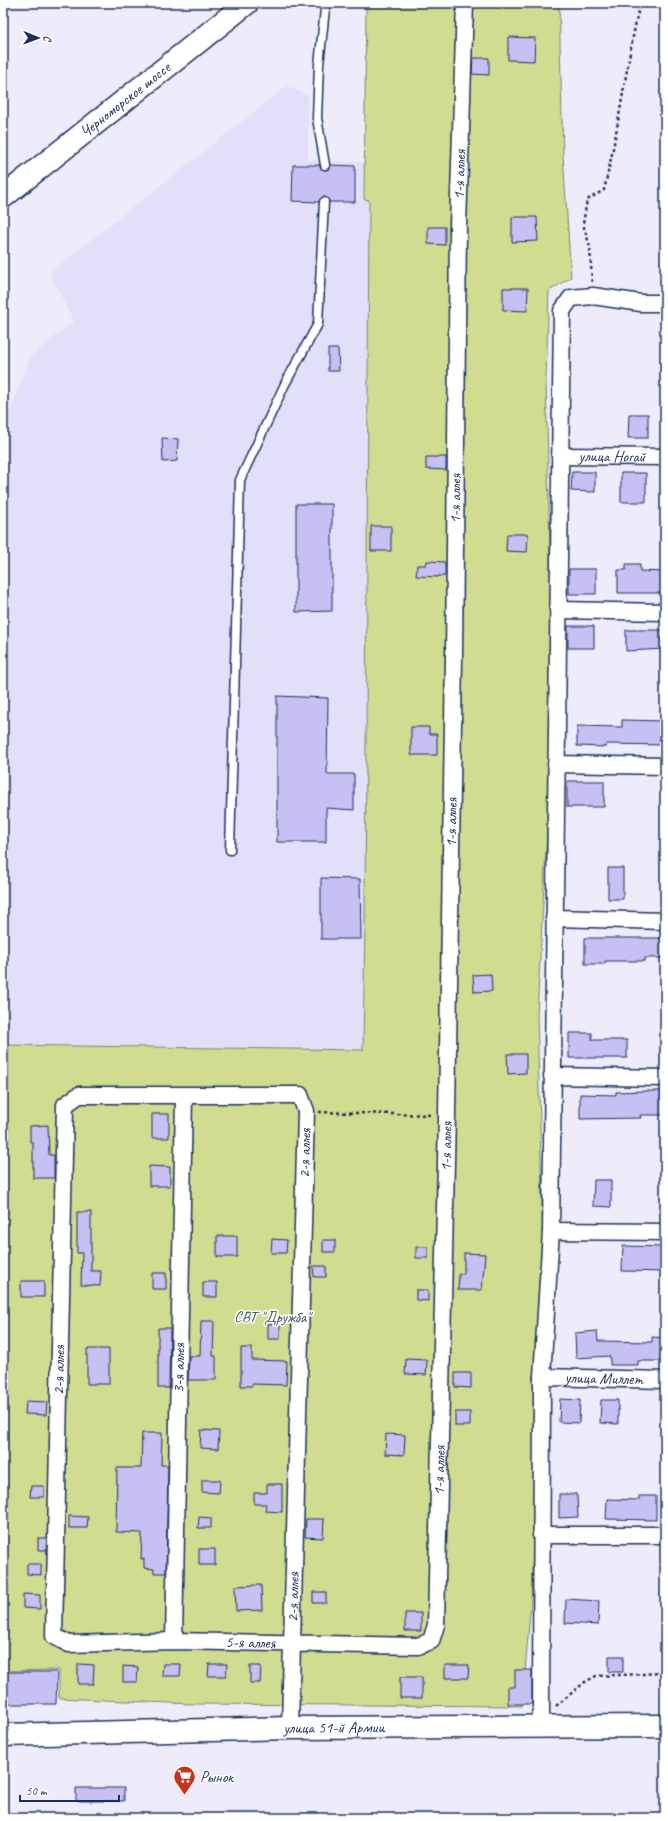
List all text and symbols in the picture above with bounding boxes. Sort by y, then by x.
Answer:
north arrow [18,18,58,58]
text: С [41,35,55,43]
street label: Черноморское шоссе [76,57,176,142]
street label: 1-я аллея [449,148,470,200]
street label: улица Ногай [578,446,647,467]
street label: 1-я аллея [445,472,466,524]
street label: 1-я аллея [441,796,462,848]
street label: 1-я аллея [436,1120,457,1172]
street label: 2-я аллея [294,1127,316,1178]
park label: СВТ "Дружба" [234,1307,313,1327]
street label: 3-я аллея [169,1342,189,1393]
street label: 2-я аллея [49,1344,69,1395]
street label: улица Миллет [564,1368,645,1389]
street label: 1-я аллея [429,1444,450,1496]
street label: 2-я аллея [283,1571,304,1622]
street label: 5-я аллея [225,1632,277,1653]
street label: улица 51-й Армии [282,1717,385,1738]
supermarket icon: Рынок [172,1764,198,1797]
place label: Рынок [200,1767,234,1787]
scale bar [20,1777,119,1803]
text: 50 m [26,1783,48,1799]

